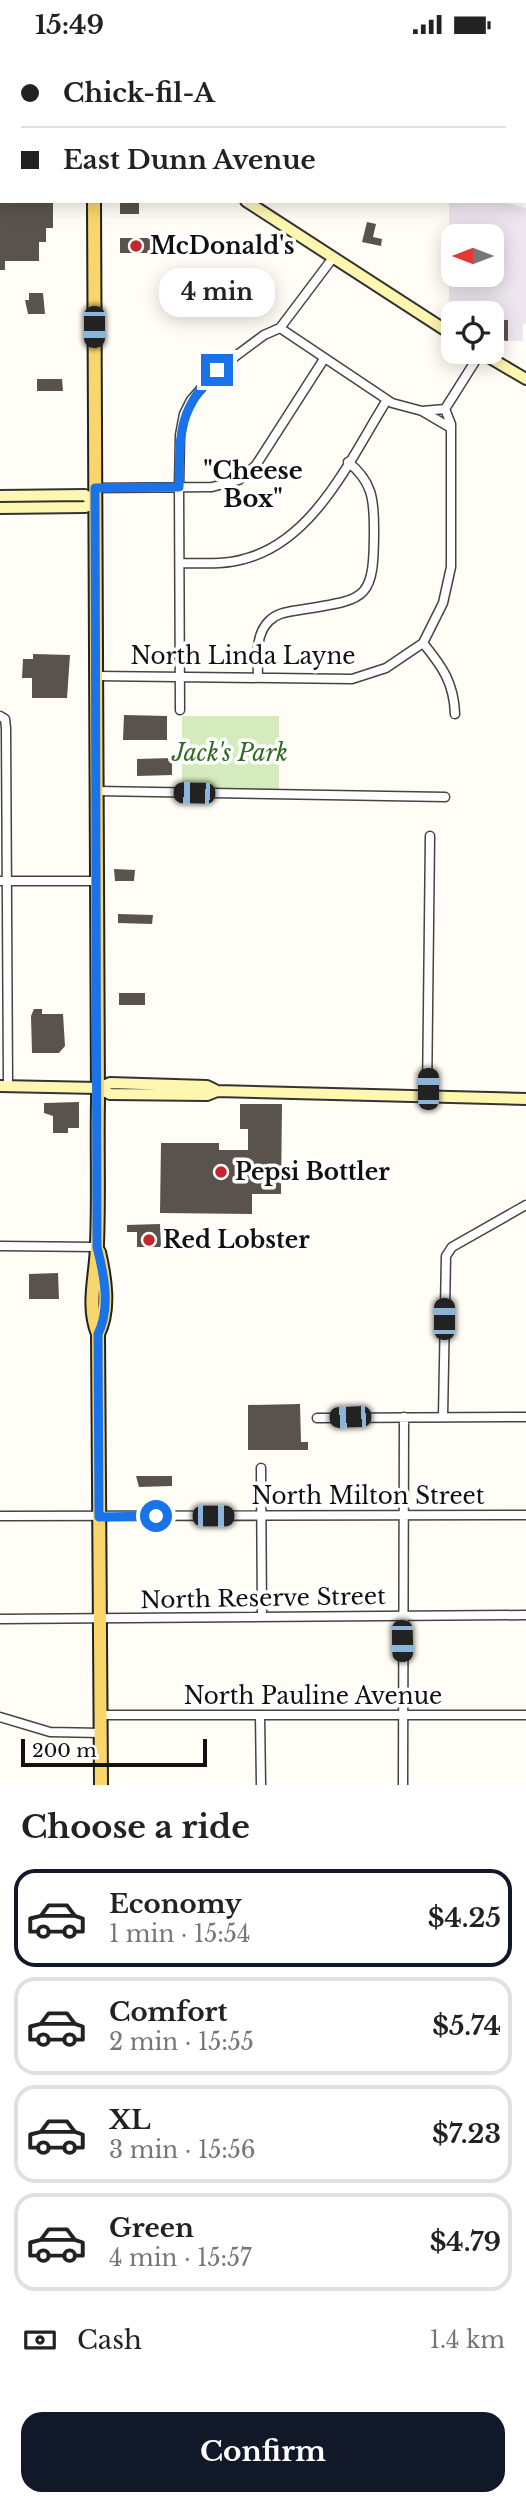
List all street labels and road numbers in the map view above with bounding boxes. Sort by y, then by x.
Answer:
street label: North Linda Layne [131,642,355,670]
street label: North Milton Street [252,1482,485,1510]
street label: North Reserve Street [140,1582,386,1614]
street label: North Pauline Avenue [184,1682,442,1710]

